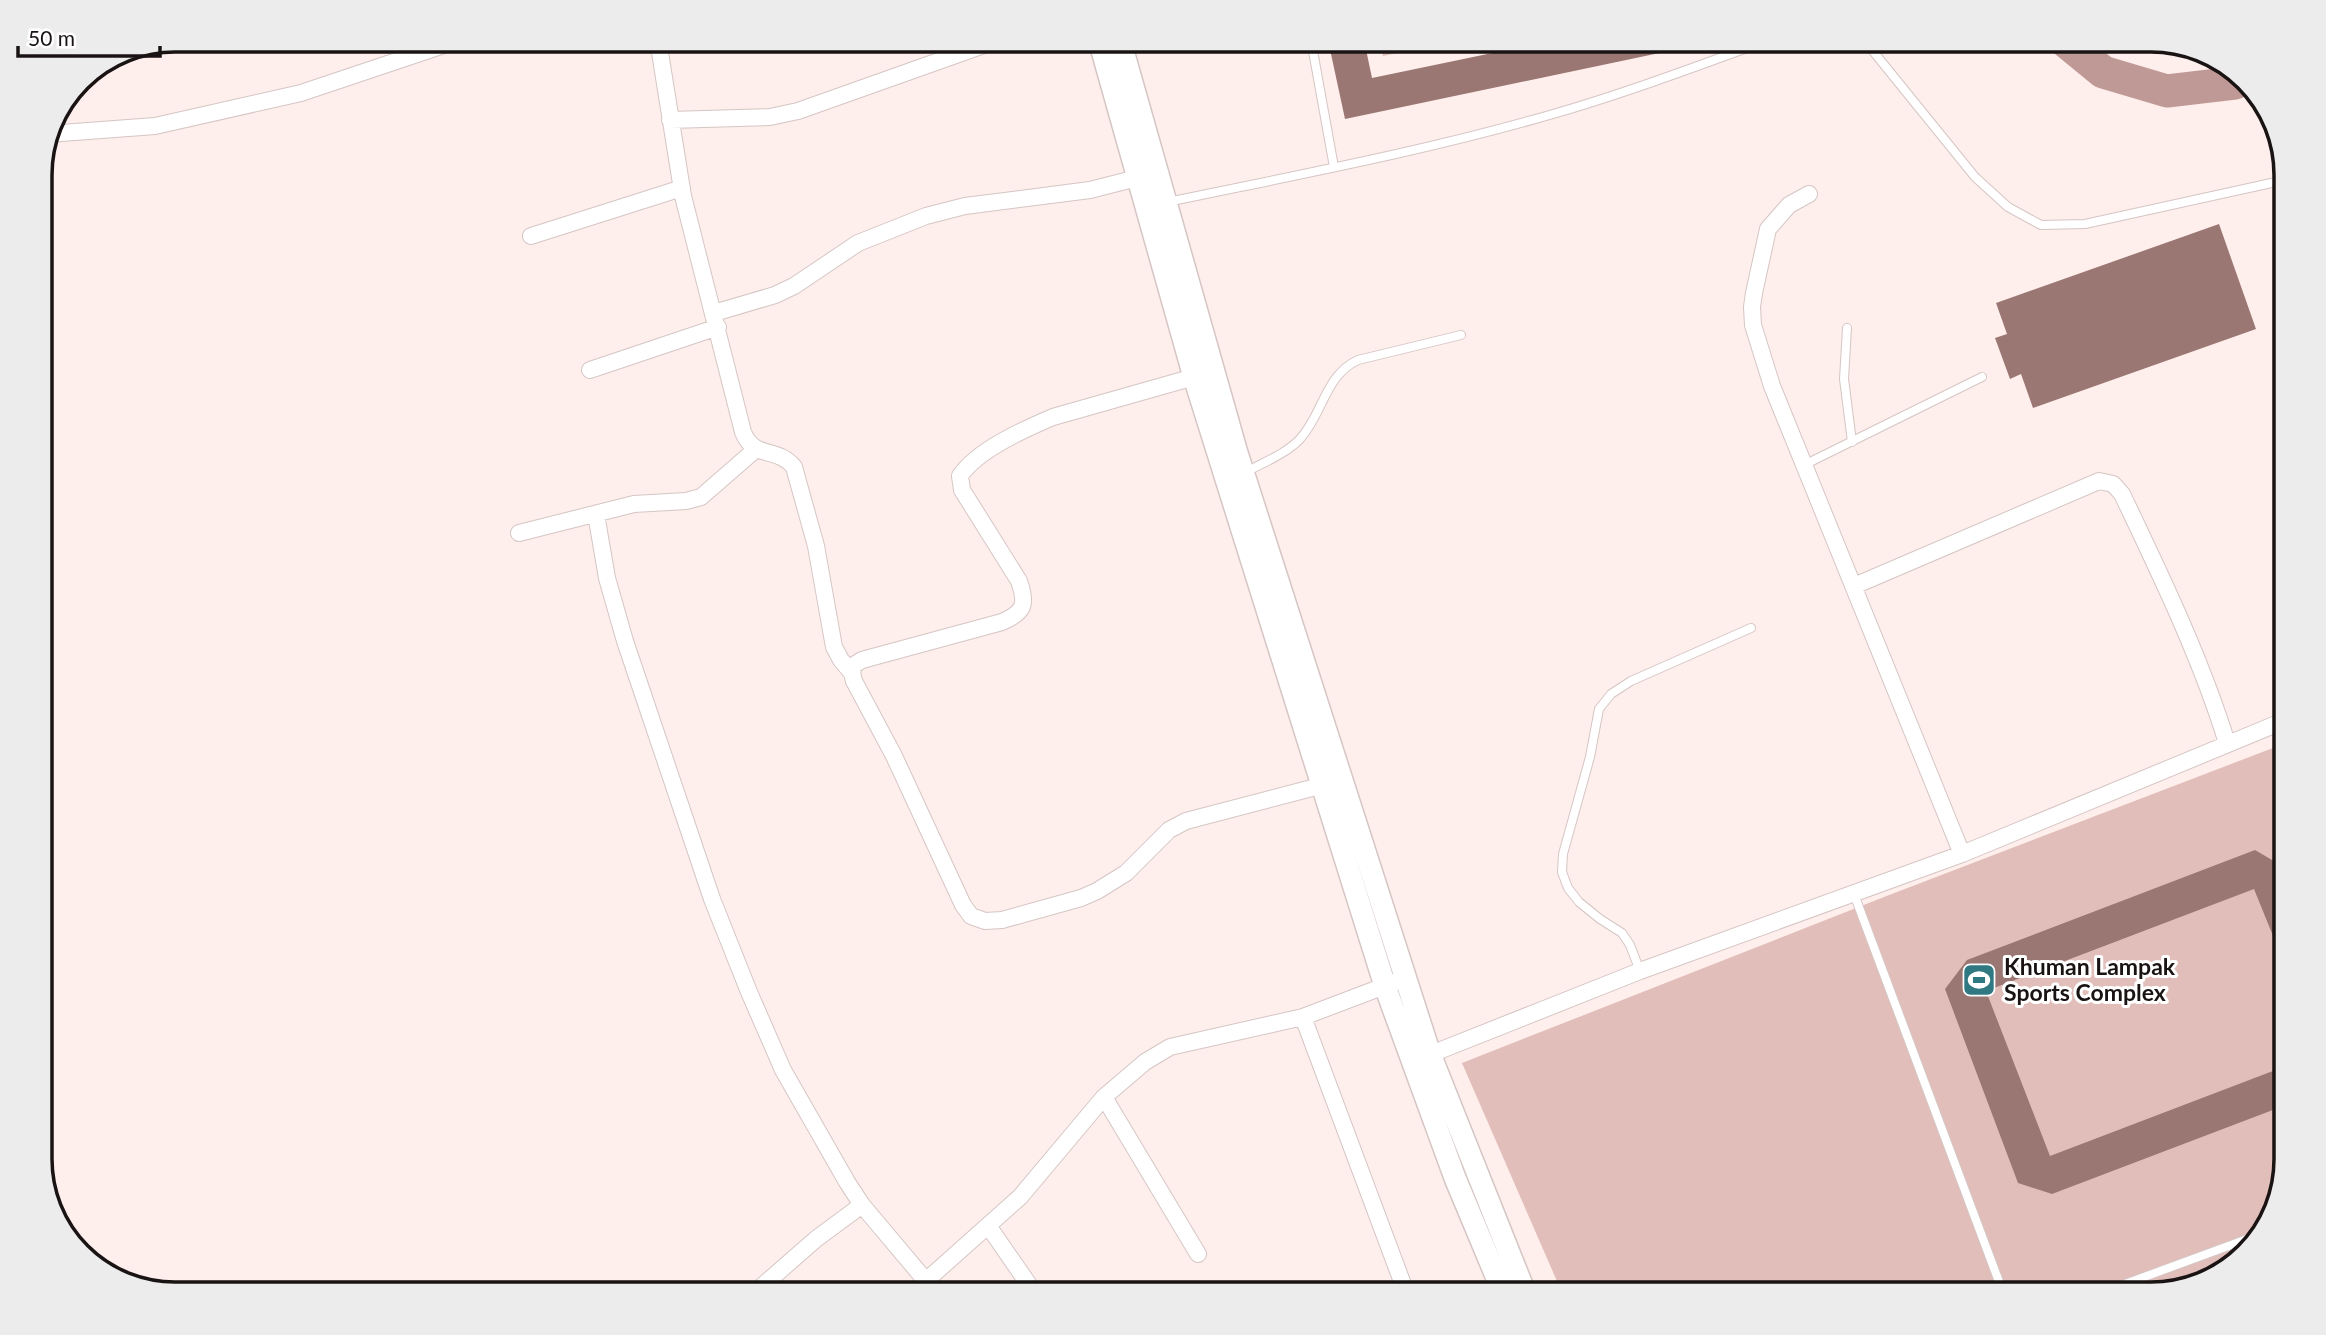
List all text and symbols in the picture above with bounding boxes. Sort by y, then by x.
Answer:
scale bar [18,14,159,58]
text: 50 m [28,25,75,50]
place label: Khuman Lampak Sports Complex [2004,952,2176,1006]
sports icon: Khuman Lampak Sports Complex [1960,961,1998,999]

